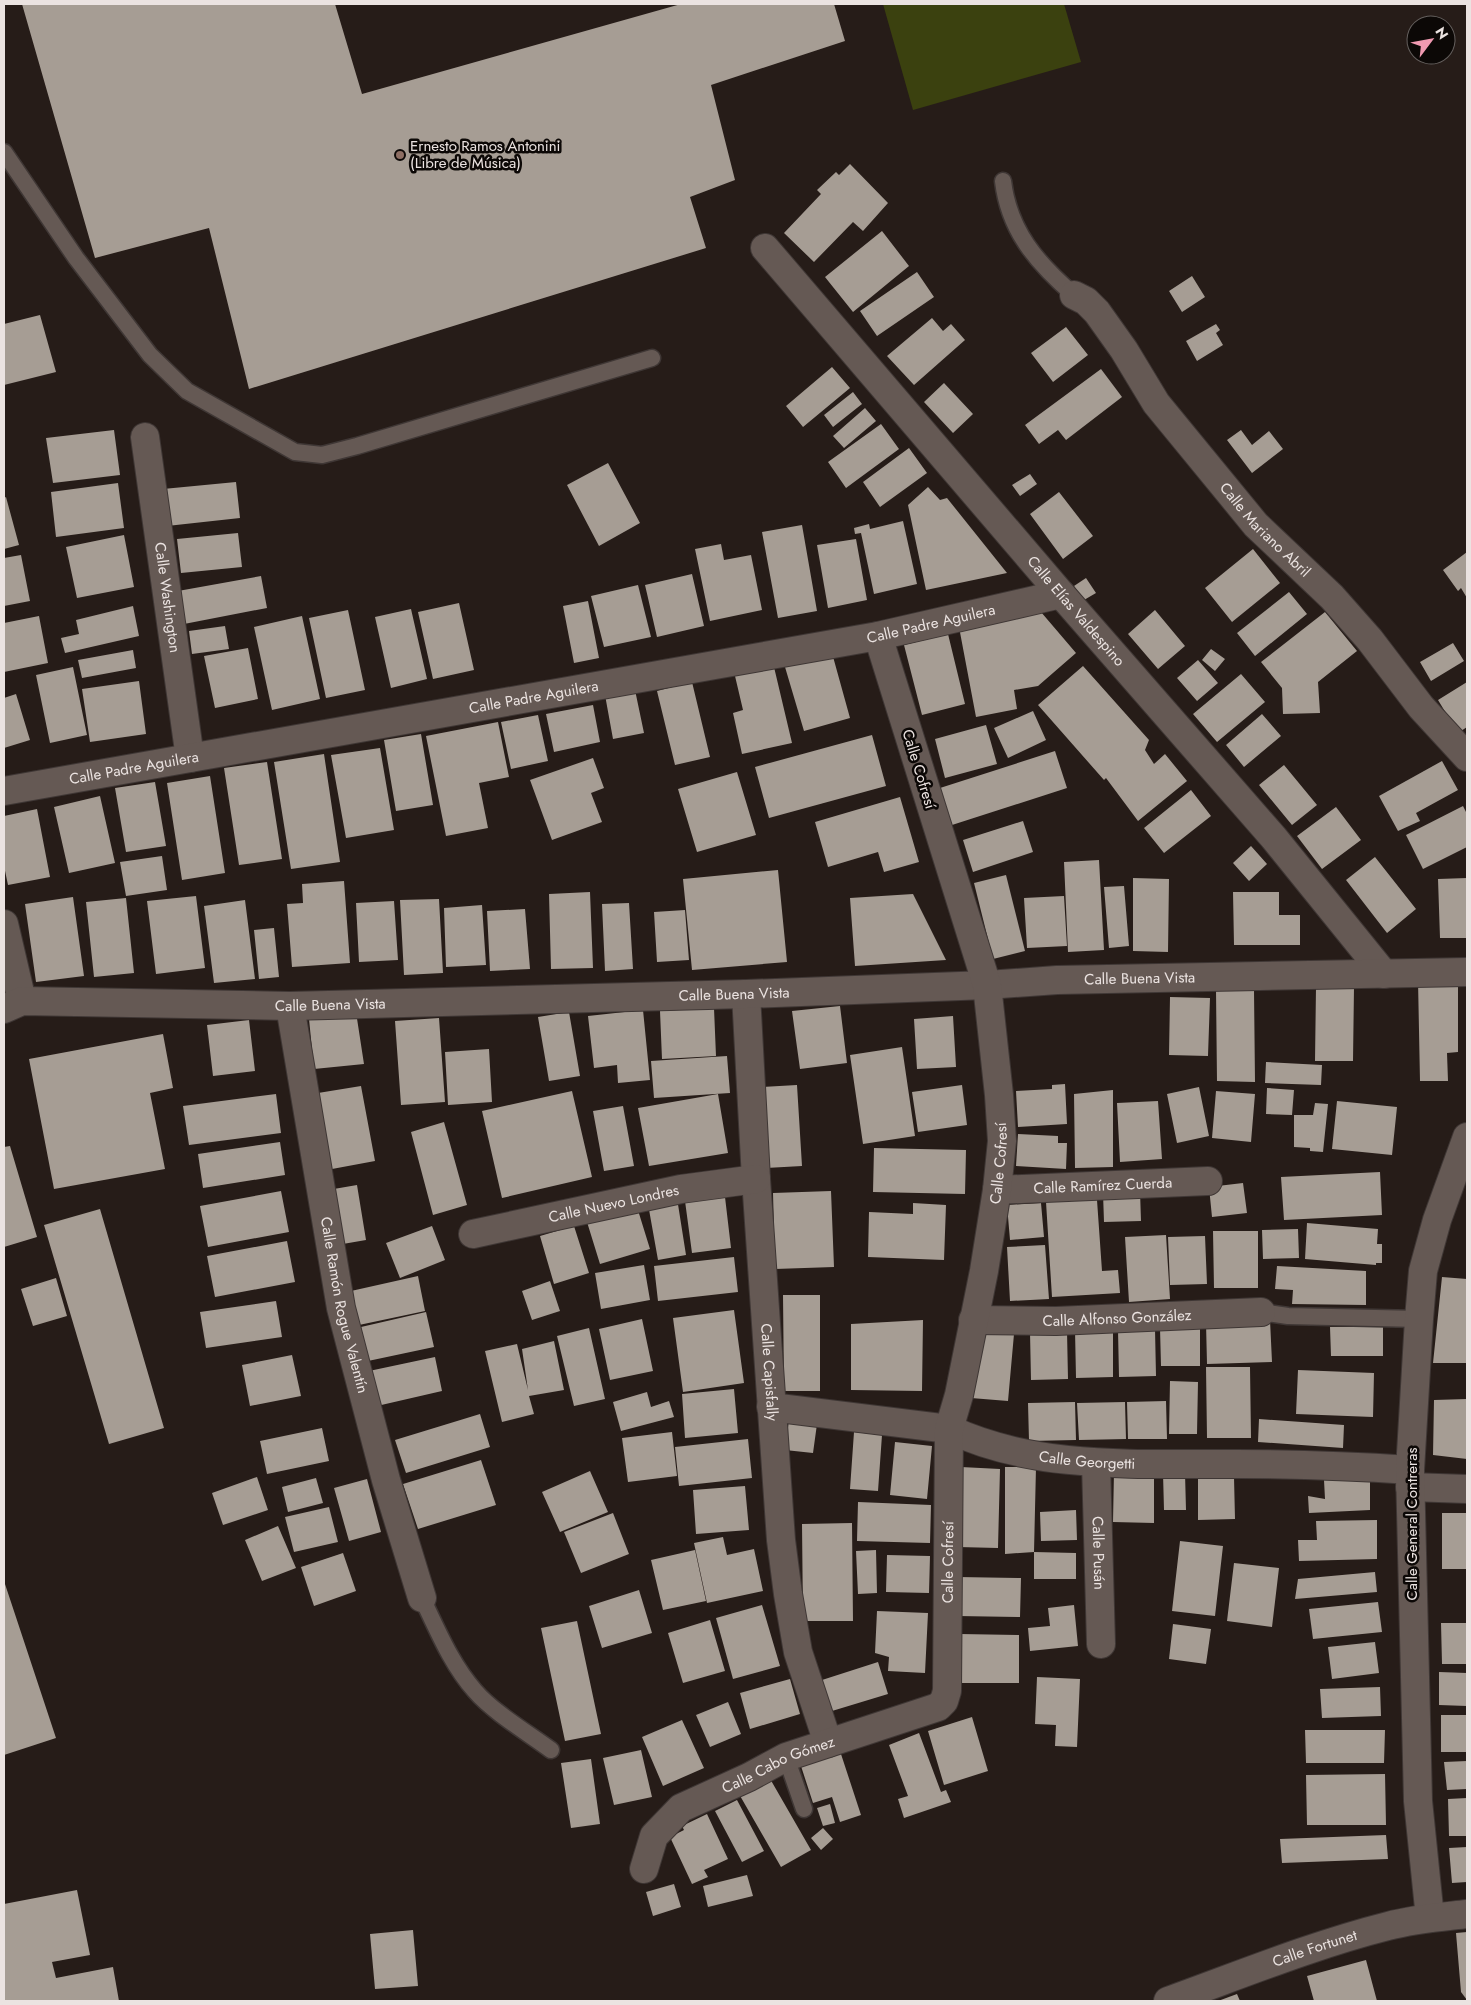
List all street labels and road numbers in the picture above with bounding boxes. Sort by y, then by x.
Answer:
street label: Calle Mariano Abril [1214,478,1316,582]
street label: Calle Washington [149,541,186,654]
street label: Calle Elías Valdespino [1022,551,1130,671]
street label: Calle Padre Aguilera [865,598,997,649]
street label: Calle Padre Aguilera [467,675,600,719]
street label: Calle Cofresí [896,727,942,812]
street label: Calle Padre Aguilera [67,746,200,790]
street label: Calle Buena Vista [1084,966,1195,990]
street label: Calle Buena Vista [678,981,790,1007]
street label: Calle Buena Vista [275,992,386,1017]
street label: Calle Cofresí [984,1121,1013,1206]
street label: Calle Ramírez Cuerda [1033,1172,1173,1199]
street label: Calle Nuevo Londres [546,1179,681,1228]
street label: Calle Ramón Rogue Valentín [315,1215,374,1396]
street label: Calle Alfonso González [1042,1304,1192,1332]
street label: Calle Capisfally [755,1323,784,1422]
street label: Calle Georgetti [1037,1445,1135,1475]
street label: Calle General Contreras [1401,1448,1423,1600]
street label: Calle Pusán [1086,1516,1110,1590]
street label: Calle Cofresí [937,1520,959,1603]
street label: Calle Cabo Gómez [718,1731,838,1799]
street label: Calle Fortunet [1269,1924,1360,1973]

